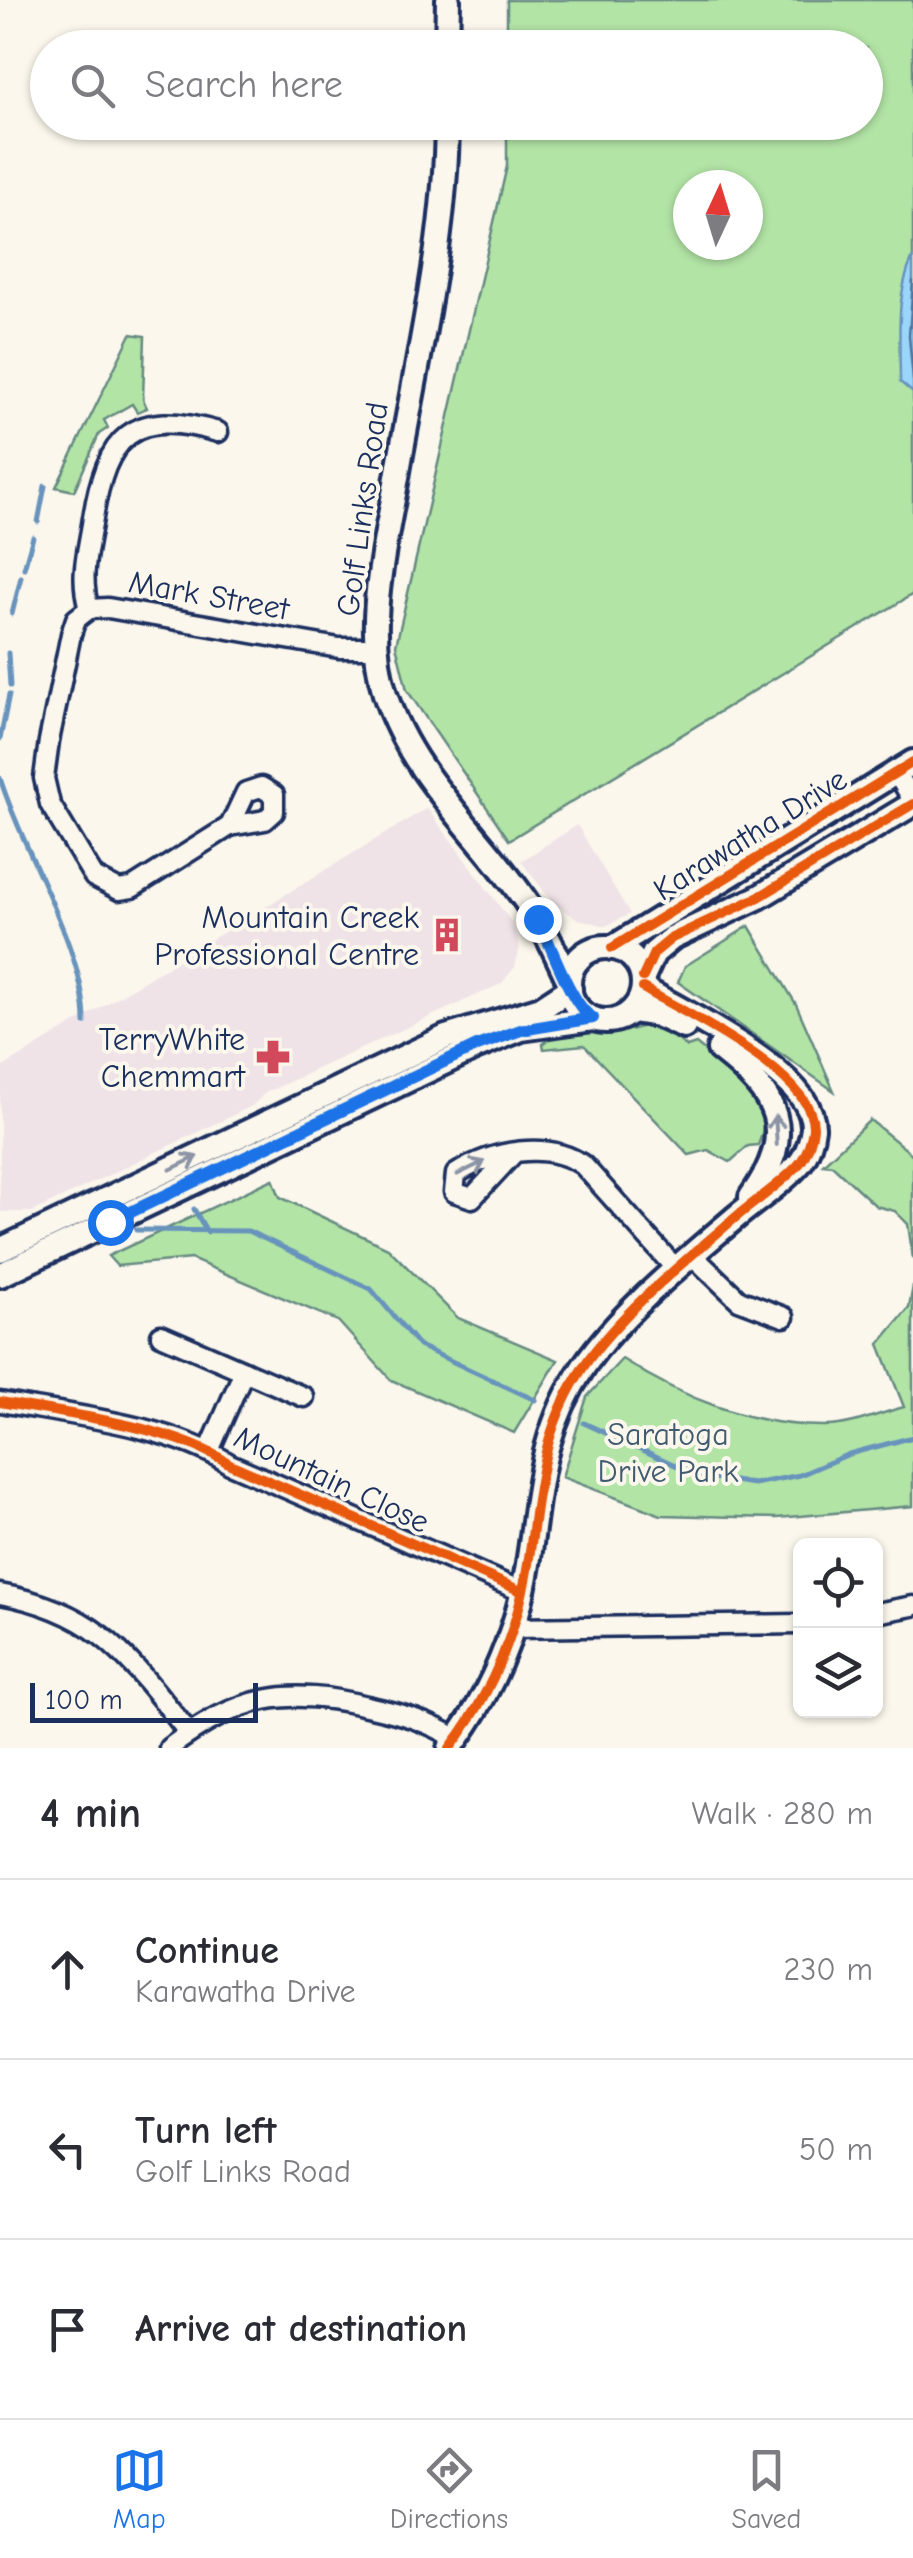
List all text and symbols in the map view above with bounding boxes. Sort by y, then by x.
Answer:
search box [30,30,883,140]
icon: search [65,58,120,113]
text: Search here [145,63,343,107]
north arrow [673,170,763,260]
street label: Golf Links Road [329,400,396,619]
street label: Mark Street [126,563,293,628]
street label: Karawatha Drive [647,760,854,909]
route end [516,897,562,943]
place label: Mountain Creek Professional Centre [154,899,420,973]
building icon: Mountain Creek Professional Centre [428,916,466,954]
place label: TerryWhite Chemmart [99,1021,246,1095]
pharmacy icon: TerryWhite Chemmart [254,1038,292,1076]
one-way arrow [766,1114,785,1147]
one-way arrow [168,1153,198,1172]
one-way arrow [455,1158,485,1177]
route start [88,1200,134,1246]
park label: Saratoga Drive Park [598,1416,739,1490]
street label: Mountain Close [228,1418,435,1541]
map controls [793,1538,883,1718]
button: locate [793,1538,883,1628]
button: layers [793,1628,883,1718]
scale bar [30,1678,258,1722]
text: 100 m [45,1684,123,1716]
text: 4 min [40,1789,141,1838]
text: Walk · 280 m [692,1795,873,1832]
text: Continue [135,1929,279,1973]
icon: ahead [40,1942,95,1997]
text: 230 m [783,1951,873,1988]
text: Karawatha Drive [135,1973,355,2010]
text: Turn left [135,2109,276,2153]
icon: left [40,2122,95,2177]
text: 50 m [799,2131,873,2168]
text: Golf Links Road [135,2153,351,2190]
icon: arrive [40,2302,95,2357]
text: Arrive at destination [135,2307,467,2351]
tab: Map [112,2443,167,2535]
tab: Directions [390,2443,508,2535]
tab: Saved [731,2443,801,2535]

